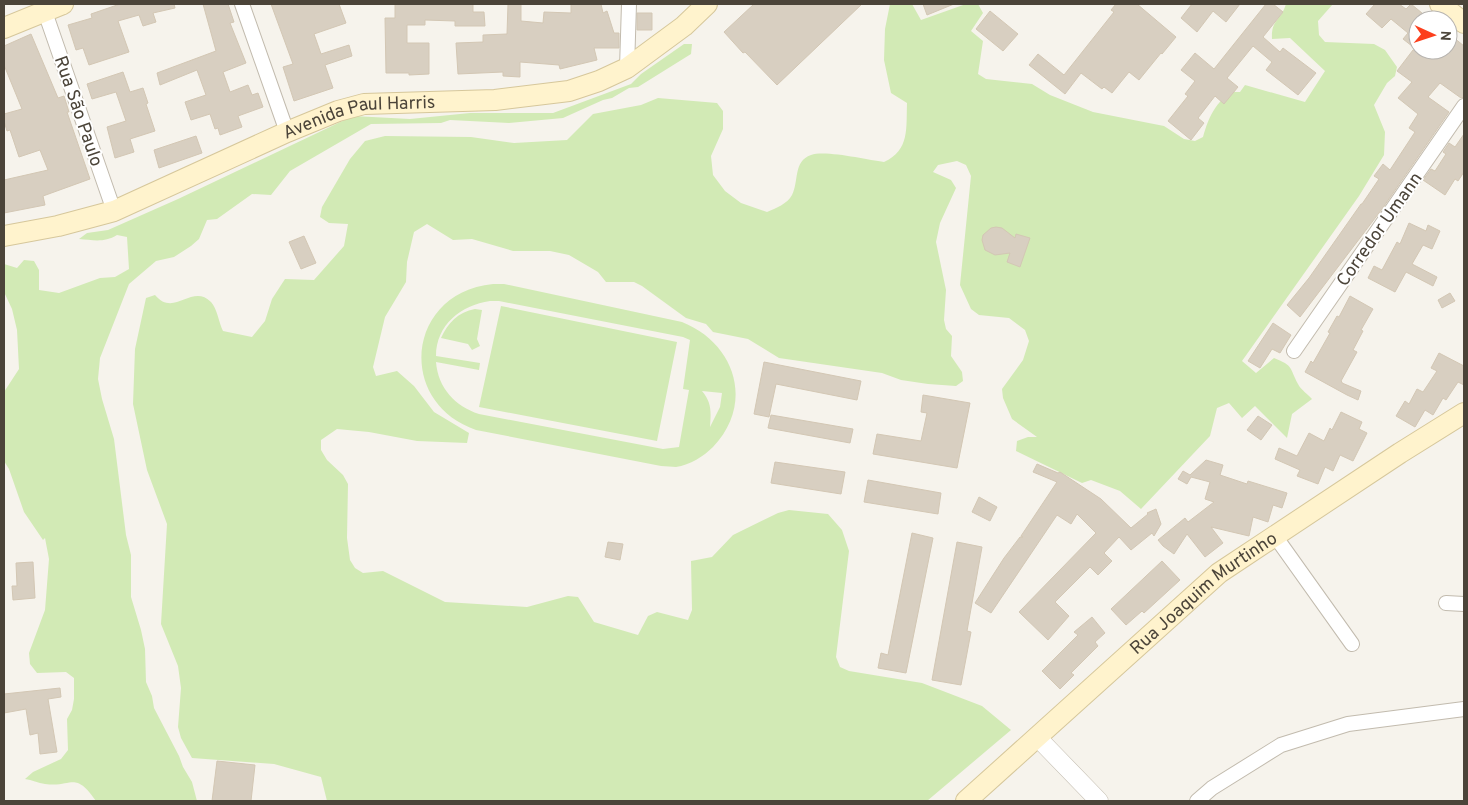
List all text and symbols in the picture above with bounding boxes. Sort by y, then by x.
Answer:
north arrow [1408,10,1458,60]
text: N [1436,30,1453,41]
street label: Rua São Paulo [48,53,107,170]
street label: Avenida Paul Harris [280,92,436,145]
street label: Corredor Umann [1332,168,1428,292]
street label: Rua Joaquim Murtinho [1126,528,1282,661]

